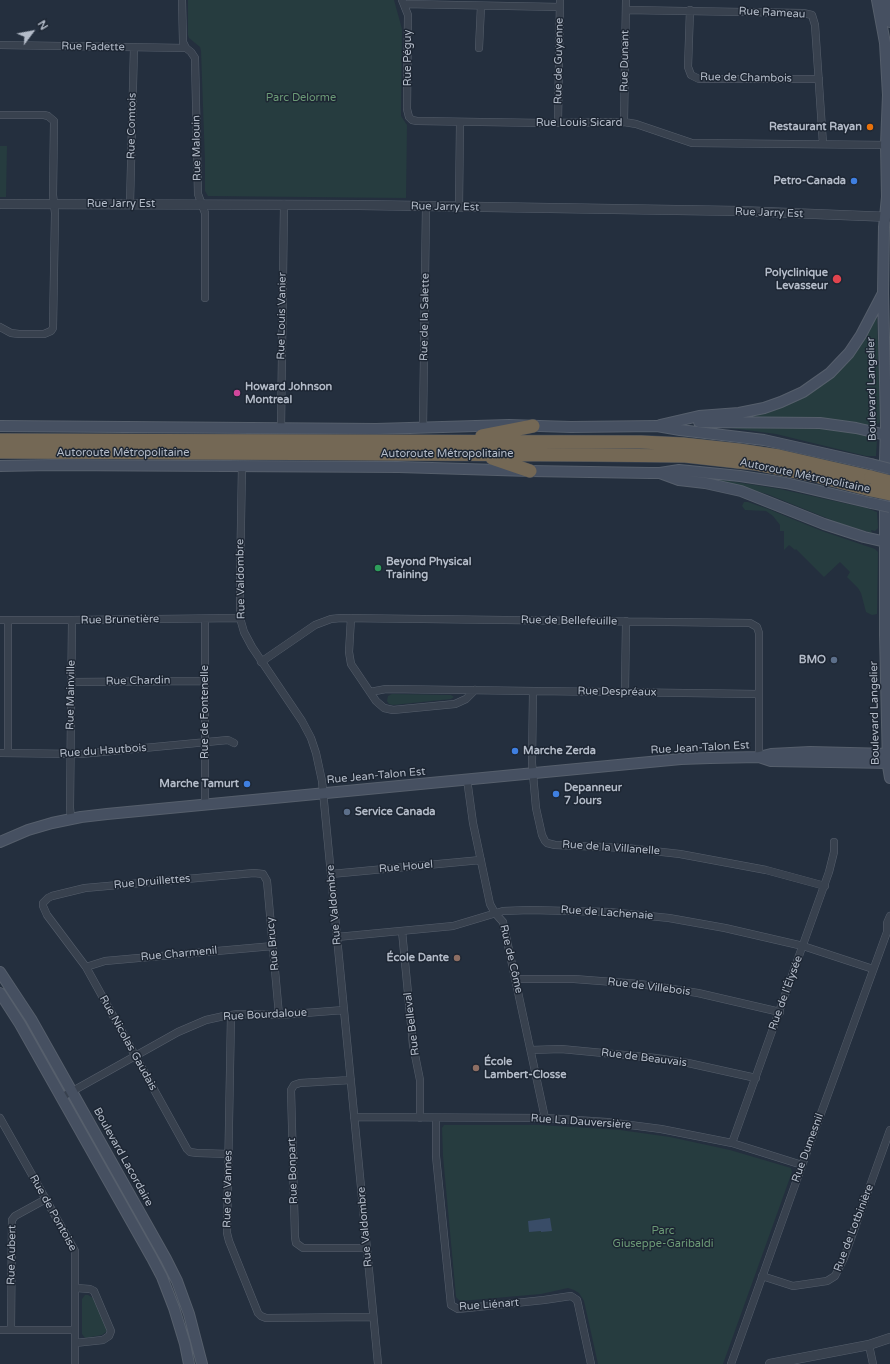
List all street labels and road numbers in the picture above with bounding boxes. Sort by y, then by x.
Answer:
street label: Rue Rameau [738,5,806,21]
street label: Rue de Guyenne [552,18,566,104]
street label: Rue Péguy [401,30,415,86]
street label: Rue Dunant [618,30,632,92]
street label: Rue Fadette [61,40,125,54]
street label: Rue de Chambois [700,71,792,85]
street label: Rue Comtois [125,93,139,159]
street label: Rue Malouin [190,115,204,181]
street label: Rue Louis Sicard [536,116,622,130]
street label: Rue Jarry Est [87,197,155,211]
street label: Rue Jarry Est [411,200,479,214]
street label: Rue Jarry Est [735,205,803,221]
street label: Rue Louis Vanier [275,272,289,360]
street label: Rue de la Salette [418,273,432,361]
street label: Boulevard Langelier [864,337,880,441]
street label: Autoroute Métropolitaine [56,446,190,460]
street label: Autoroute Métropolitaine [380,447,514,461]
street label: Autoroute Métropolitaine [739,456,871,496]
street label: Rue Valdombre [234,539,248,619]
street label: Rue Brunetière [81,613,159,627]
street label: Rue de Bellefeuille [521,614,617,628]
street label: Rue Mainville [64,660,78,730]
street label: Boulevard Langelier [867,661,883,765]
street label: Rue de Fontenelle [198,665,212,759]
street label: Rue Chardin [106,674,170,688]
street label: Rue Despréaux [577,685,657,699]
street label: Rue Jean-Talon Est [650,739,750,757]
street label: Rue du Hautbois [59,741,147,761]
street label: Rue Jean-Talon Est [326,765,426,787]
street label: Rue de la Villanelle [562,838,660,858]
street label: Rue Houel [378,858,434,876]
street label: Rue Valdombre [324,864,344,946]
street label: Rue Druillettes [113,872,191,892]
street label: Rue de Lachenaie [560,903,654,923]
street label: Rue Brucy [264,917,282,971]
street label: Rue de Côme [497,923,525,995]
street label: Rue Charmenil [140,944,218,964]
street label: Rue de l'Élysée [766,954,806,1032]
street label: Rue de Villebois [607,975,691,999]
street label: Rue Belleval [402,992,422,1056]
street label: Rue Nicolas Gaudais [96,993,160,1093]
street label: Rue Bourdaloue [223,1006,307,1024]
street label: Rue de Beauvais [600,1046,688,1070]
street label: Boulevard Lacordaire [90,1105,156,1209]
street label: Rue La Dauversière [530,1112,632,1132]
street label: Rue Dumesnil [789,1112,827,1184]
street label: Rue Bonpart [285,1138,301,1204]
street label: Rue de Vannes [221,1150,235,1228]
street label: Rue de Pontoise [27,1173,79,1253]
street label: Rue de Lotbinière [831,1182,877,1274]
street label: Rue Valdombre [355,1186,375,1268]
street label: Rue Aubert [5,1225,19,1285]
street label: Rue Liénart [459,1296,519,1314]

